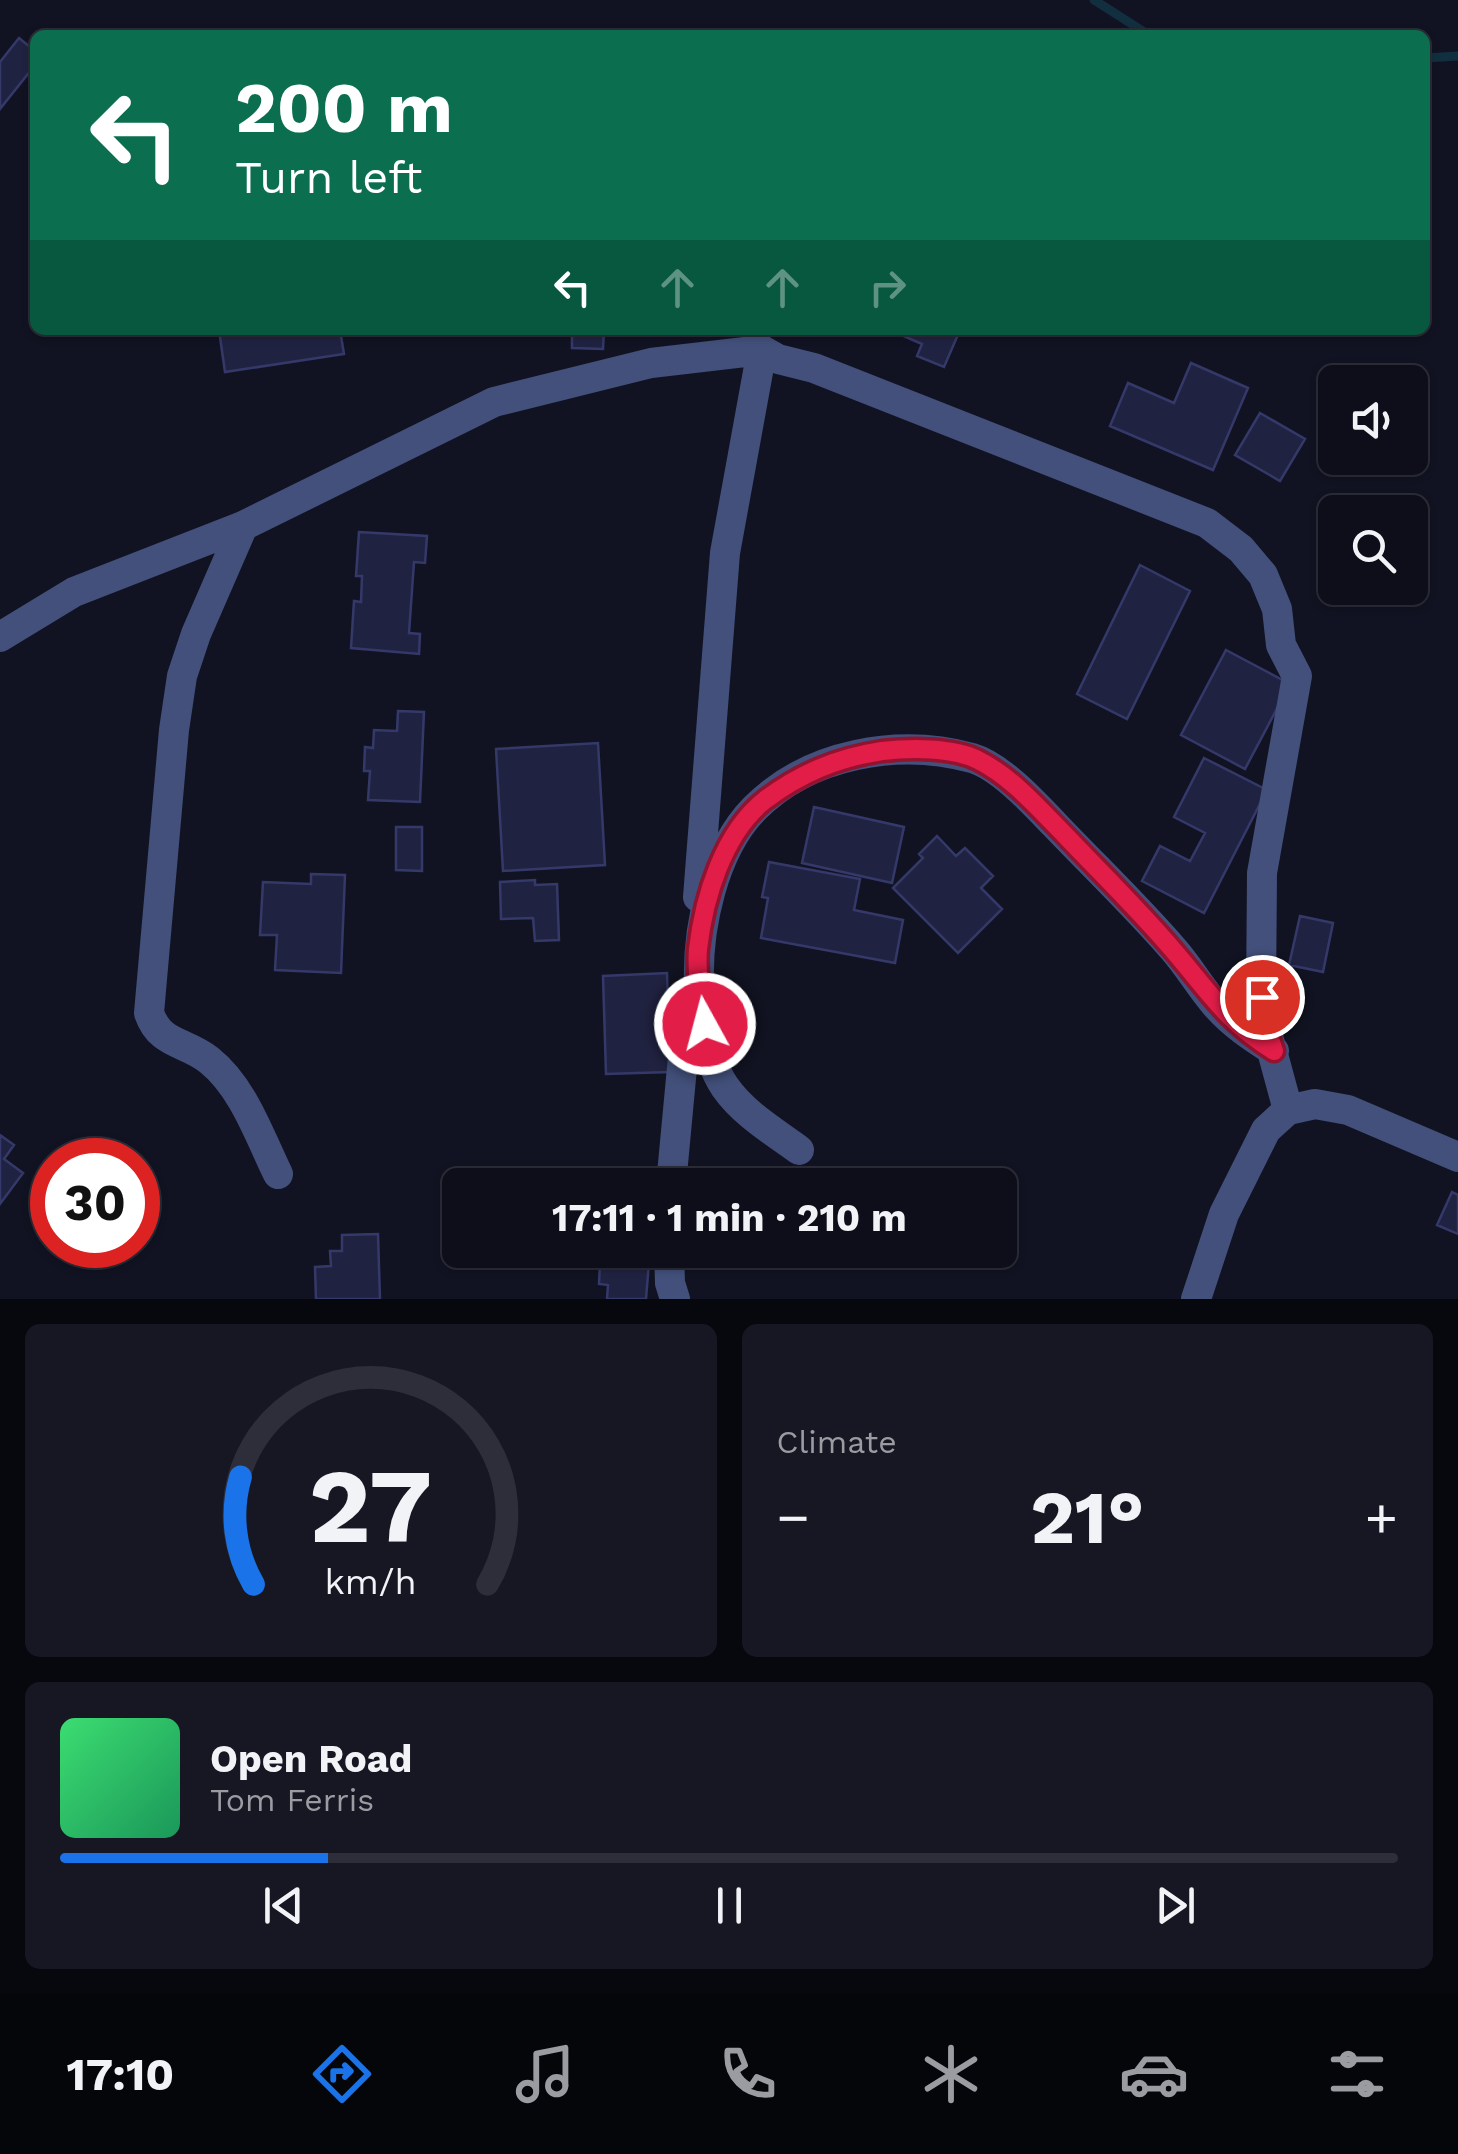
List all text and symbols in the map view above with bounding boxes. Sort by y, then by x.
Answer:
text: 200 m [235,67,453,149]
icon: left [70,70,200,200]
text: Turn left [235,151,422,204]
icon: left [545,260,600,315]
icon: ahead [650,260,705,315]
icon: ahead [755,260,810,315]
icon: right [860,260,915,315]
map controls [1318,365,1428,605]
button: sound [1318,365,1428,475]
button: search [1318,495,1428,605]
pin [1220,955,1305,1040]
icon: arrive [1235,970,1290,1025]
position arrow [653,972,757,1076]
speed limit sign: 30 [30,1138,160,1268]
text: 17:11 · 1 min · 210 m [552,1196,907,1240]
text: Climate [777,1423,897,1461]
text: 27 [309,1445,432,1567]
text: 21° [1030,1473,1144,1561]
text: − [777,1485,810,1549]
text: + [1365,1485,1398,1549]
text: km/h [325,1561,417,1603]
text: Open Road [210,1737,412,1781]
text: Tom Ferris [210,1781,374,1819]
icon: previous [256,1878,311,1933]
icon: pause [702,1878,757,1933]
icon: next [1148,1878,1203,1933]
icon: directions [307,2039,377,2109]
icon: music [510,2039,580,2109]
icon: phone [713,2039,783,2109]
icon: climate [916,2039,986,2109]
icon: car [1119,2039,1189,2109]
icon: filters [1322,2039,1392,2109]
text: 17:10 [66,2048,174,2101]

